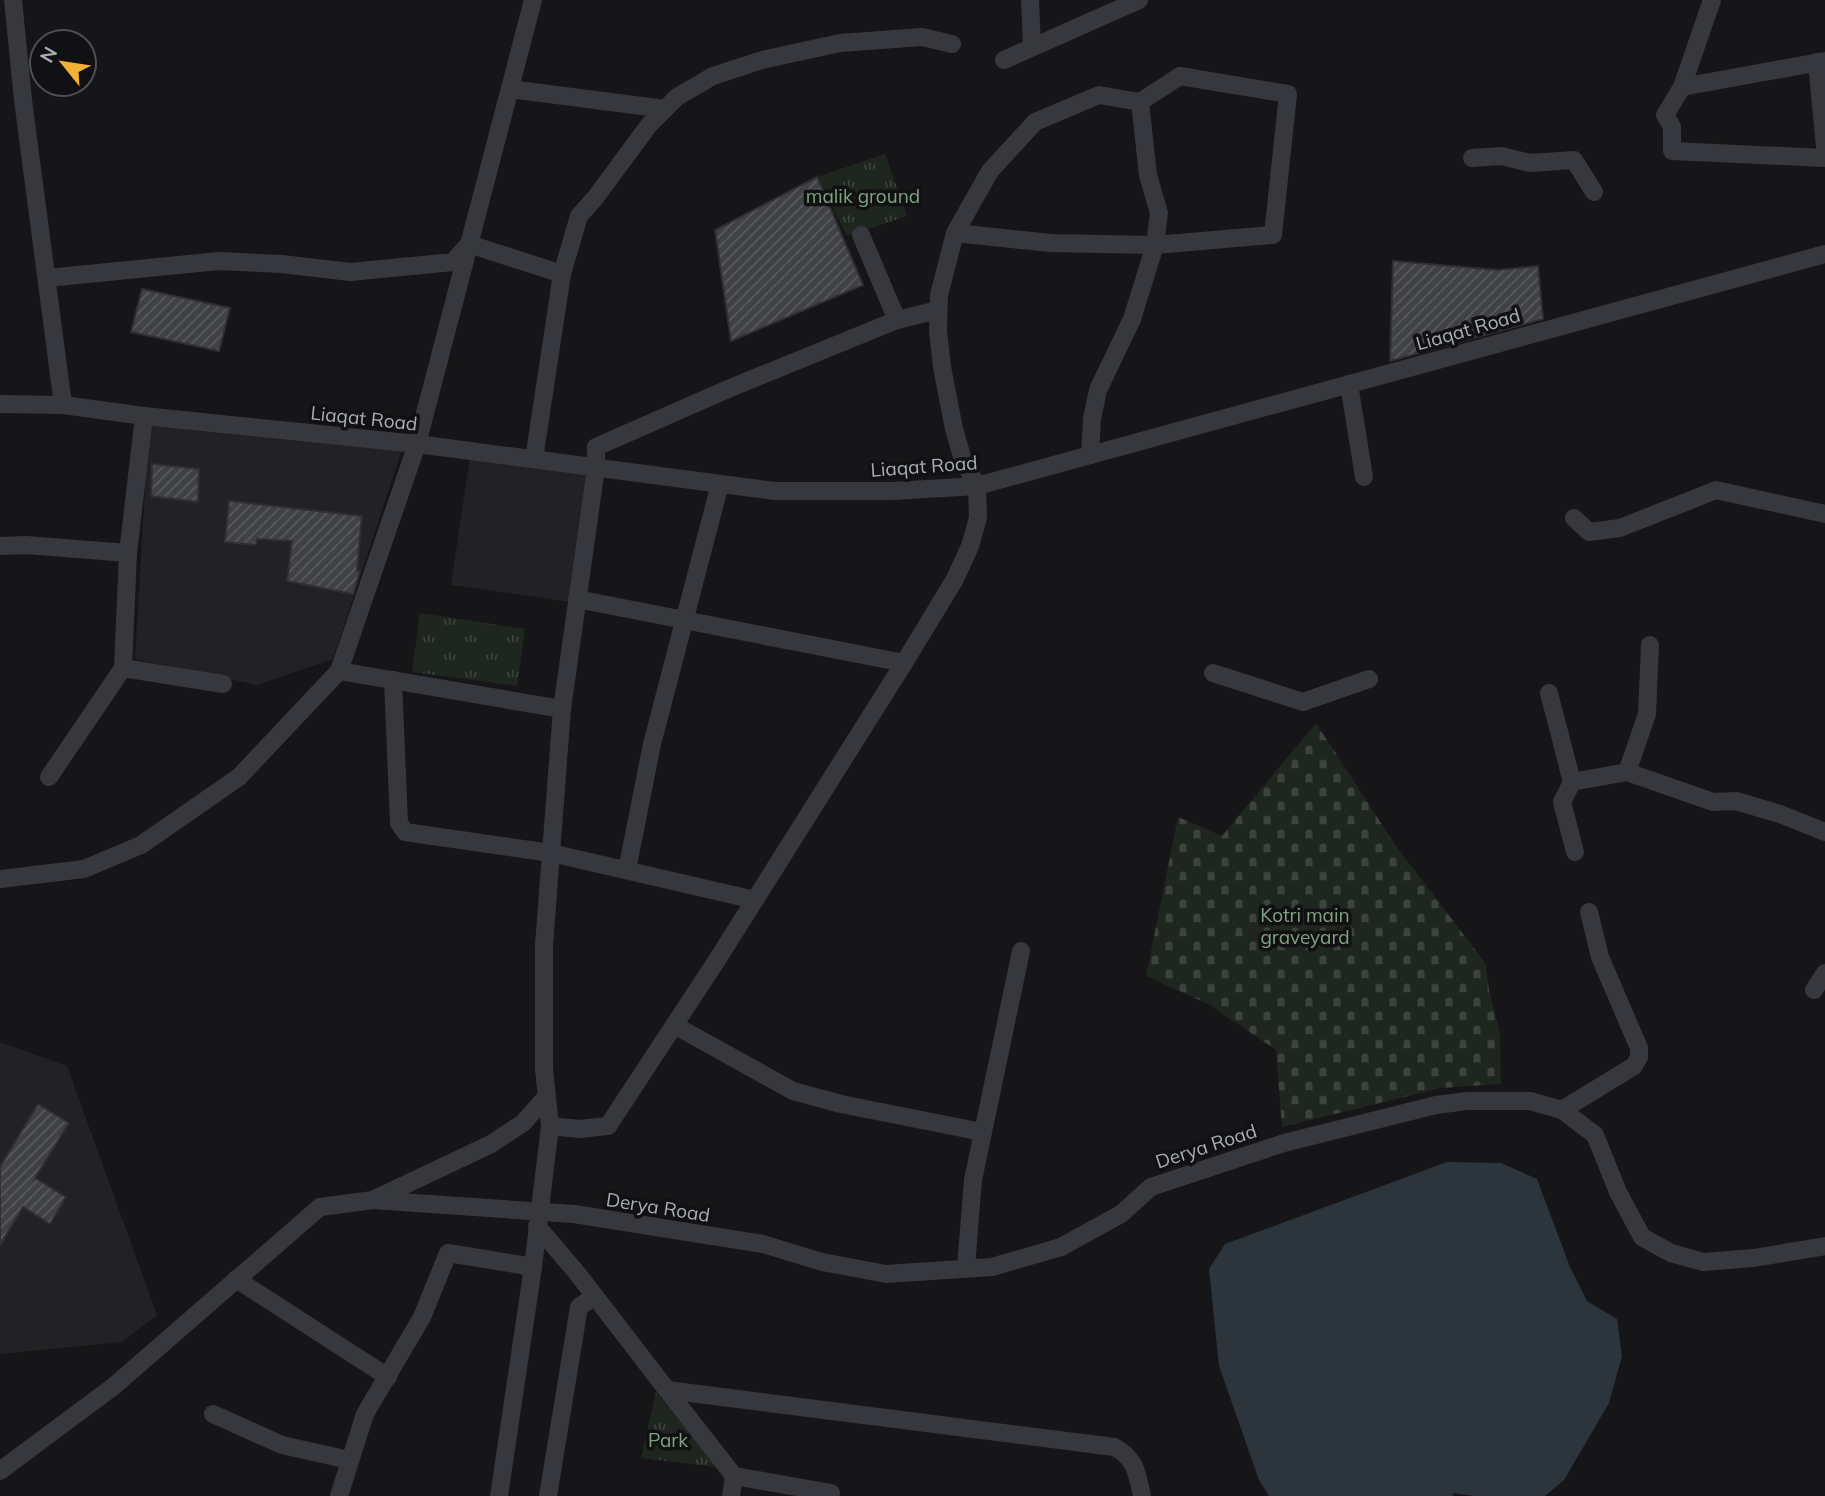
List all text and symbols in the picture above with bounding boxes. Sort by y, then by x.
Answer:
north arrow [28,28,98,98]
text: N [34,42,62,67]
park label: malik ground [806,184,920,208]
street label: Liaqat Road [1413,303,1523,355]
street label: Liaqat Road [309,400,419,436]
street label: Liaqat Road [870,450,978,482]
park label: Kotri main graveyard [1260,903,1350,949]
street label: Derya Road [1152,1118,1260,1174]
street label: Derya Road [604,1187,712,1227]
park label: Park [648,1428,688,1452]

